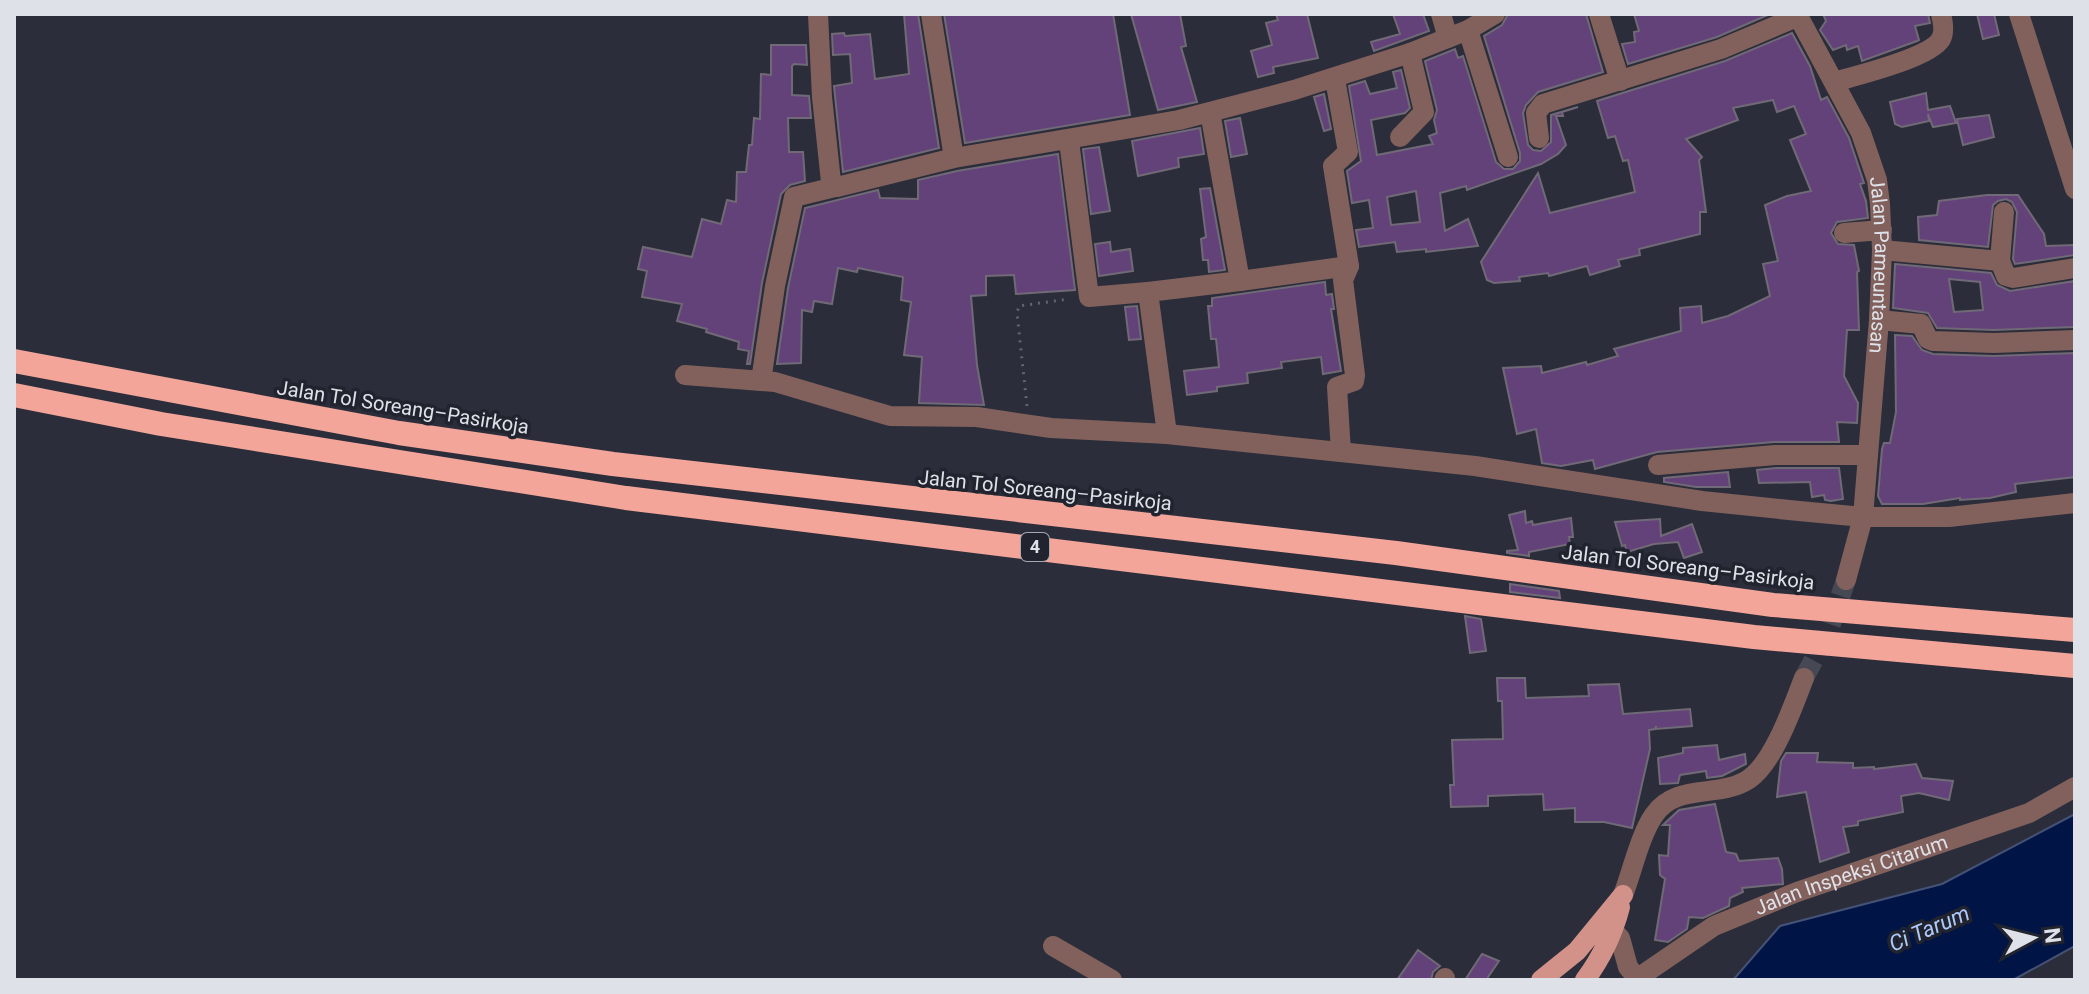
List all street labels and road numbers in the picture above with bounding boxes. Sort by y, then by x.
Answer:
street label: Jalan Pameuntasan [1864,175,1894,354]
street label: Jalan Tol Soreang–Pasirkoja [275,375,531,439]
street label: Jalan Tol Soreang–Pasirkoja [917,465,1173,515]
road number: 4 [1021,533,1049,561]
street label: Jalan Tol Soreang–Pasirkoja [1560,540,1816,594]
street label: Jalan Inspeksi Citarum [1751,830,1951,920]

